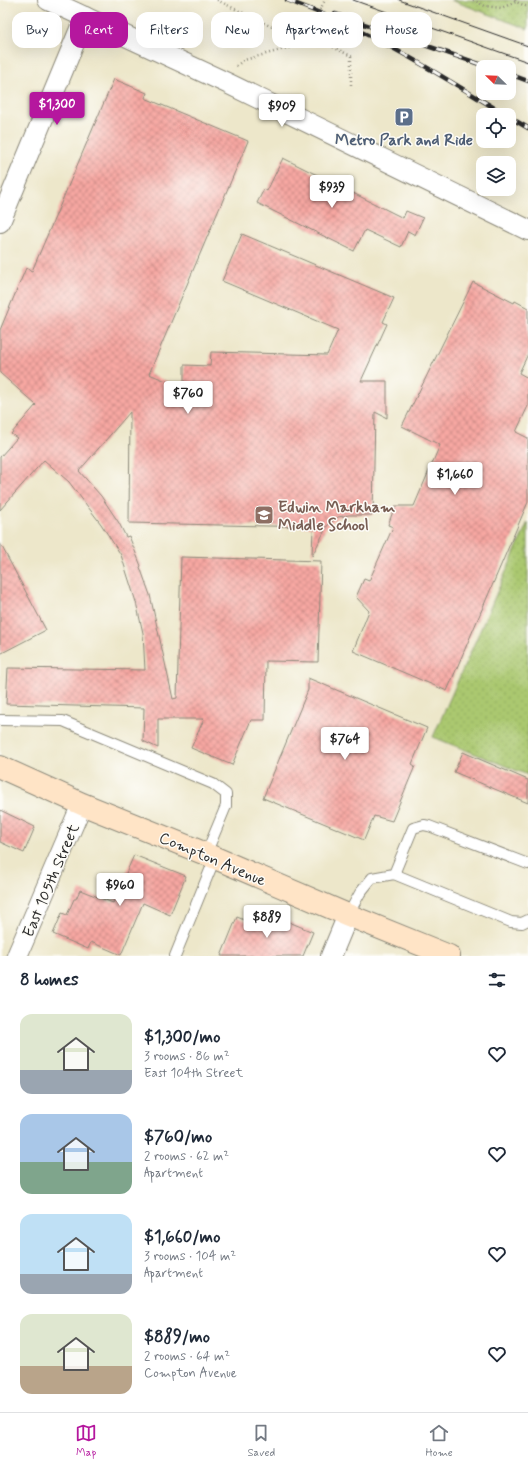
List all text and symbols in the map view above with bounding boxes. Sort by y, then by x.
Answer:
chip: Buy [12,12,62,48]
chip: Rent [70,12,128,48]
chip: Filters [136,12,203,48]
chip: New [211,12,264,48]
chip: Apartment [272,12,363,48]
chip: House [371,12,432,48]
north arrow [476,60,516,100]
map controls [476,60,516,196]
pin: $1,300 [24,92,90,126]
pin: $909 [258,94,306,128]
text: $1,300 [39,96,75,113]
text: $909 [268,98,296,115]
parking icon: Metro Park and Ride [393,106,415,128]
button: locate [476,108,516,148]
place label: Metro Park and Ride [335,130,473,151]
button: layers [476,156,516,196]
pin: $939 [308,175,356,209]
text: $939 [319,179,345,196]
pin: $760 [164,381,212,415]
text: $760 [173,385,203,402]
pin: $1,660 [422,462,488,496]
text: $1,660 [437,466,473,483]
place label: Edwin Markham Middle School [278,497,395,536]
school or university icon: Edwin Markham Middle School [253,504,275,526]
pin: $764 [321,727,369,761]
text: $764 [330,731,360,748]
street label: East 105th Street [18,820,85,941]
street label: Compton Avenue [156,827,270,892]
pin: $960 [96,873,144,907]
text: $960 [105,877,135,894]
pin: $889 [243,905,291,939]
text: $889 [253,909,281,926]
text: 8 homes [20,969,79,991]
icon: filters [486,969,508,991]
text: $1,300/mo [144,1026,220,1048]
icon: home [52,1030,100,1078]
icon: heart [486,1043,508,1065]
text: 3 rooms · 86 m² [144,1048,230,1065]
text: East 104th Street [144,1065,243,1082]
text: $760/mo [144,1126,212,1148]
icon: home [52,1130,100,1178]
icon: heart [486,1143,508,1165]
text: 2 rooms · 62 m² [144,1148,229,1165]
text: Apartment [144,1165,203,1182]
text: $1,660/mo [144,1226,220,1248]
icon: home [52,1230,100,1278]
icon: heart [486,1243,508,1265]
text: 3 rooms · 104 m² [144,1248,236,1265]
text: Apartment [144,1265,203,1282]
text: $889/mo [144,1326,210,1348]
icon: home [52,1330,100,1378]
icon: heart [486,1343,508,1365]
text: 2 rooms · 64 m² [144,1348,230,1365]
text: Compton Avenue [144,1365,237,1382]
tab: Map [75,1422,97,1460]
tab: Saved [247,1422,275,1460]
tab: Home [426,1422,453,1460]

